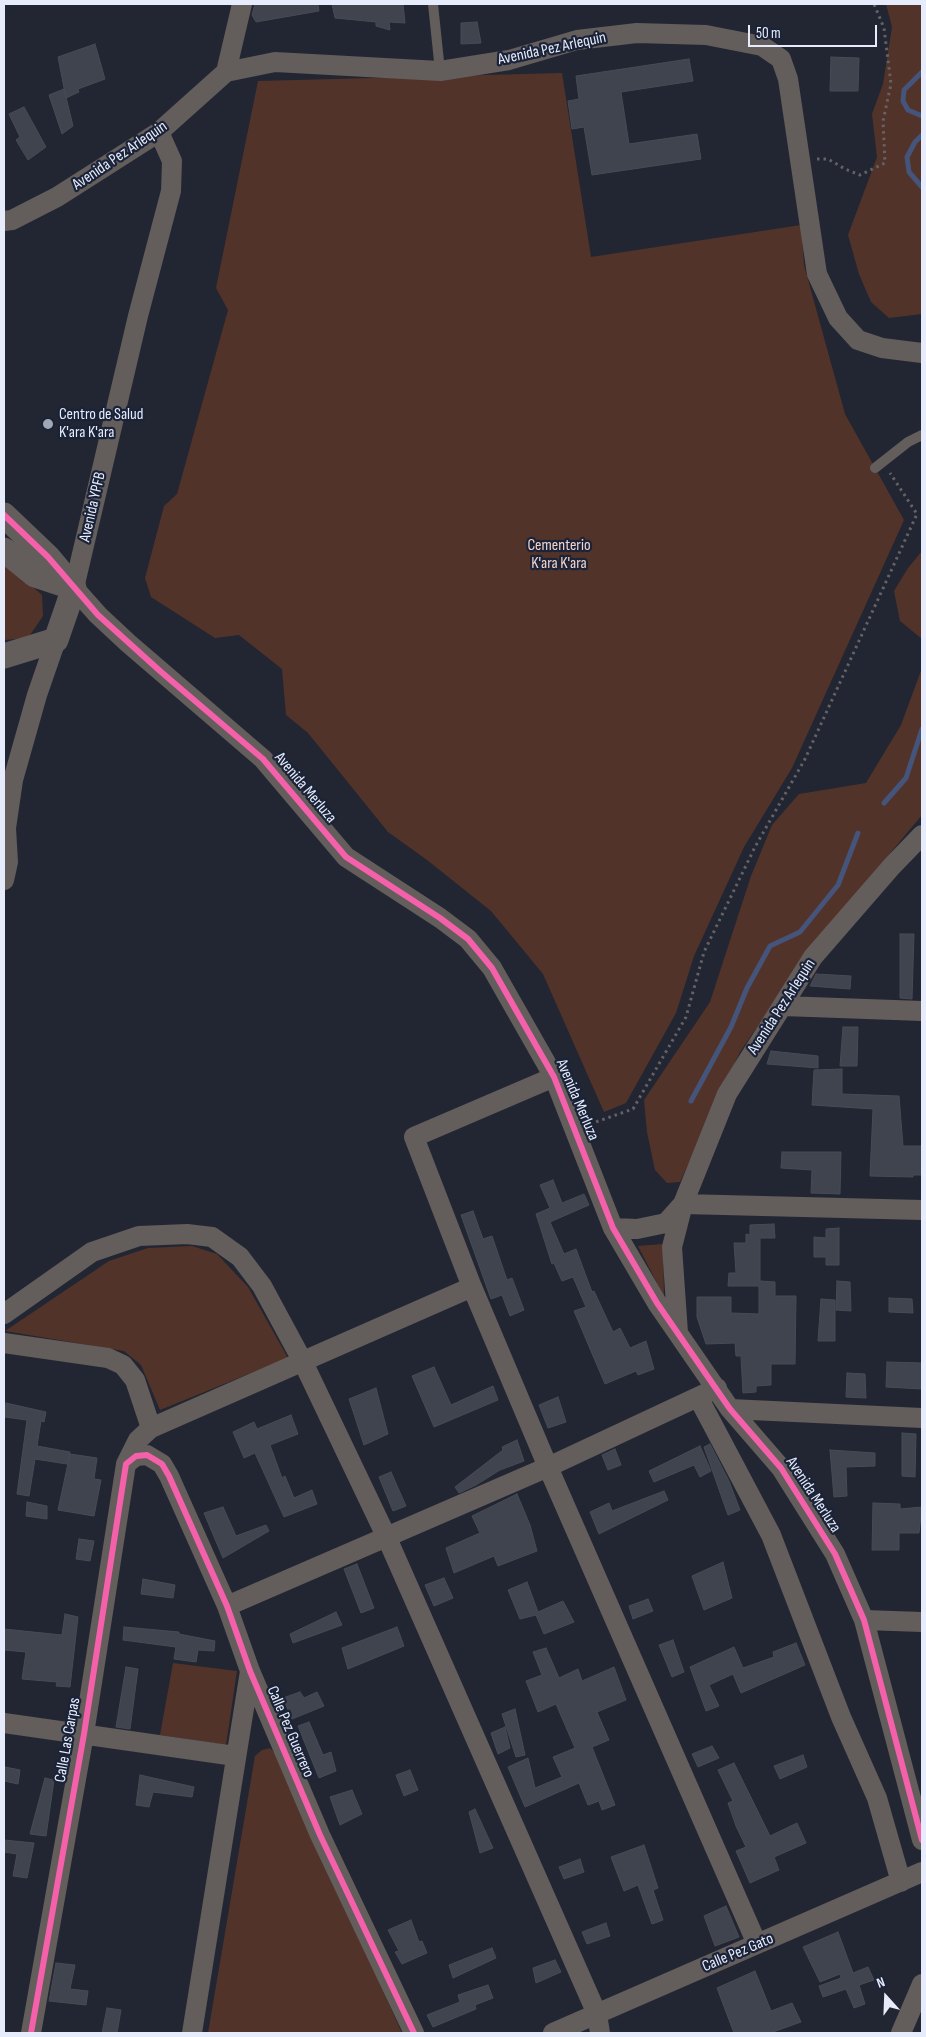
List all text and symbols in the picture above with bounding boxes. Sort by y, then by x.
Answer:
scale bar [751,15,880,47]
text: 50 m [756,24,781,43]
street label: Avenida Pez Arlequin [496,28,608,70]
street label: Avenida Pez Arlequin [69,117,171,195]
place label: Centro de Salud K'ara K'ara [59,405,143,443]
marker: Centro de Salud K'ara K'ara [41,417,55,431]
street label: Avenida YPFB [76,470,110,544]
park label: Cementerio K'ara K'ara [527,536,591,574]
street label: Avenida Merluza [270,749,340,827]
street label: Avenida Pez Arlequin [744,956,820,1058]
street label: Avenida Merluza [551,1056,603,1144]
street label: Avenida Merluza [781,1454,845,1536]
street label: Calle Pez Guerrero [262,1683,318,1781]
street label: Calle Las Carpas [51,1696,85,1784]
street label: Calle Pez Gato [699,1929,777,1977]
north arrow [861,1972,911,2022]
text: N [874,1973,887,1992]

